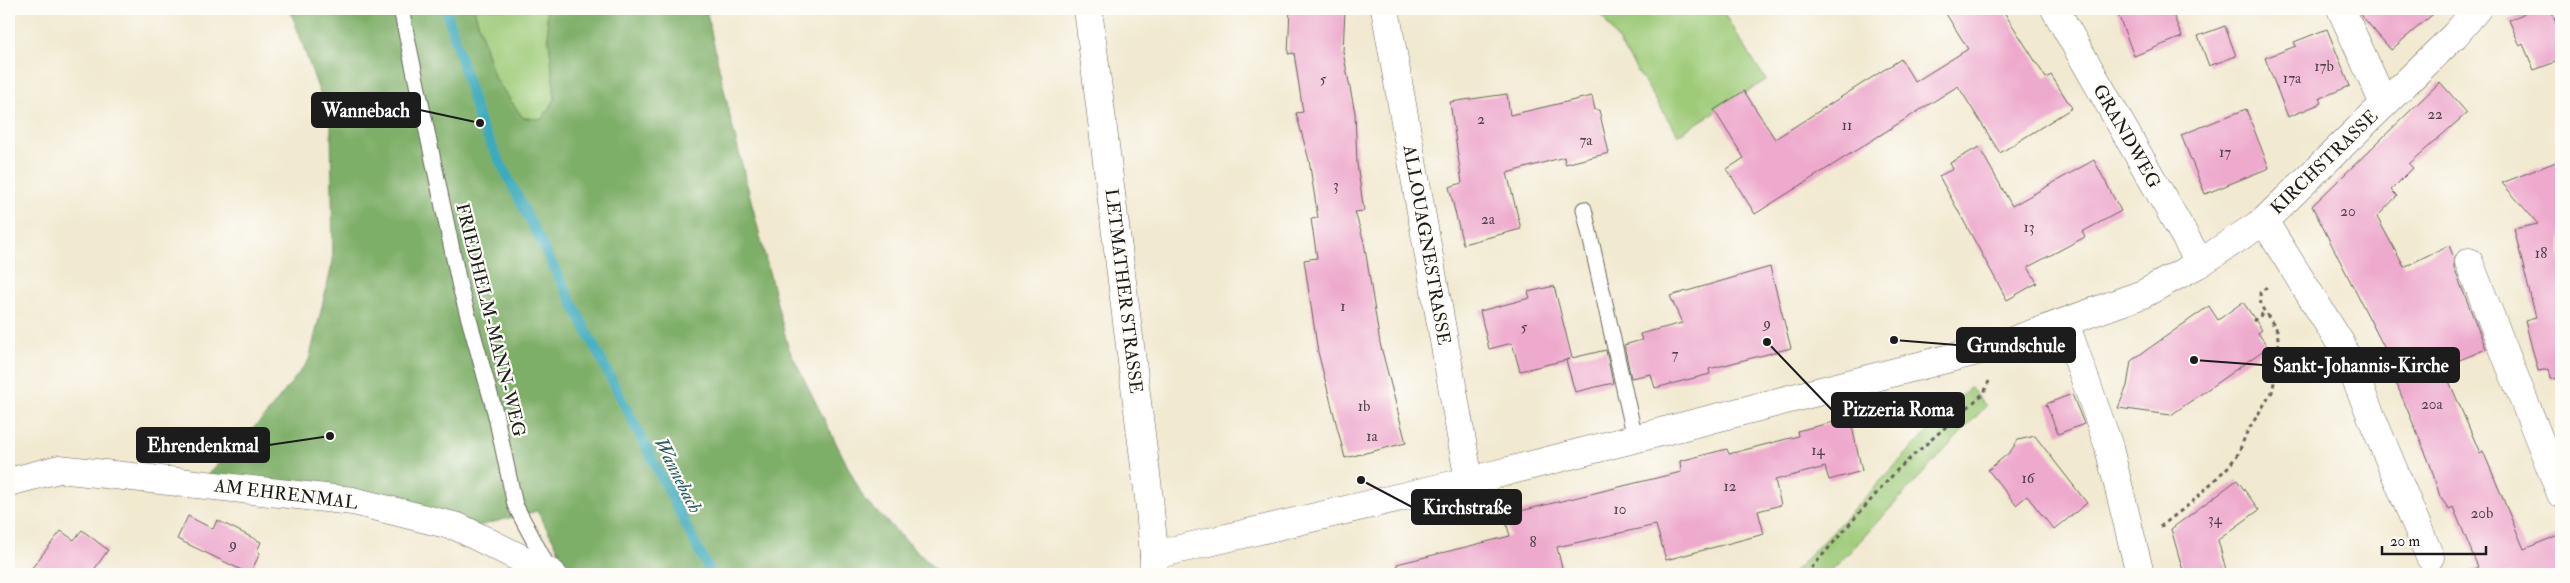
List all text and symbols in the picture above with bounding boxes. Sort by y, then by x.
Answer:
house number: 17b [2314,57,2334,76]
house number: 17a [2283,69,2302,88]
house number: 5 [1320,70,1327,89]
street label: GRANDWEG [2088,80,2166,192]
callout: Wannebach [312,93,420,127]
text: Wannebach [321,99,410,123]
street label: KIRCHSTRASSE [2266,105,2383,220]
house number: 22 [2427,105,2443,124]
house number: 2 [1477,110,1485,129]
house number: 11 [1842,116,1852,135]
house number: 7a [1579,131,1593,150]
street label: ALLOUAGNESTRASSE [1397,142,1455,347]
house number: 17 [2219,143,2231,162]
house number: 3 [1333,176,1339,195]
street label: LETMATHER STRASSE [1100,187,1147,395]
street label: FRIEDHELM-MANN-WEG [450,201,531,439]
house number: 20 [2340,202,2356,221]
house number: 2a [1481,210,1496,229]
house number: 13 [2023,218,2035,237]
house number: 18 [2535,244,2547,263]
house number: 1 [1340,297,1346,316]
house number: 9 [1762,314,1771,333]
house number: 5 [1521,318,1528,337]
callout: Grundschule [1957,328,2075,362]
text: Grundschule [1967,334,2065,358]
house number: 7 [1672,345,1679,364]
callout: Sankt-Johannis-Kirche [2263,348,2459,382]
text: Sankt-Johannis-Kirche [2273,354,2449,378]
callout: Pizzeria Roma [1832,393,1964,427]
house number: 20a [2421,395,2444,414]
house number: 1b [1358,397,1370,416]
text: Pizzeria Roma [1842,398,1955,422]
house number: 1a [1366,427,1379,446]
callout: Ehrendenkmal [137,428,269,462]
text: Ehrendenkmal [147,434,259,458]
water label: Wannebach [649,434,707,517]
house number: 14 [1811,441,1826,460]
house number: 16 [2022,469,2036,488]
street label: AM EHRENMAL [212,474,359,515]
house number: 12 [1724,477,1737,496]
callout: Kirchstraße [1412,490,1521,524]
text: Kirchstraße [1423,496,1511,520]
house number: 10 [1614,500,1626,519]
house number: 20b [2471,504,2493,523]
house number: 34 [2208,510,2223,529]
scale bar [2382,523,2486,555]
text: 20 m [2390,532,2420,551]
house number: 8 [1529,533,1537,552]
house number: 9 [228,535,237,554]

